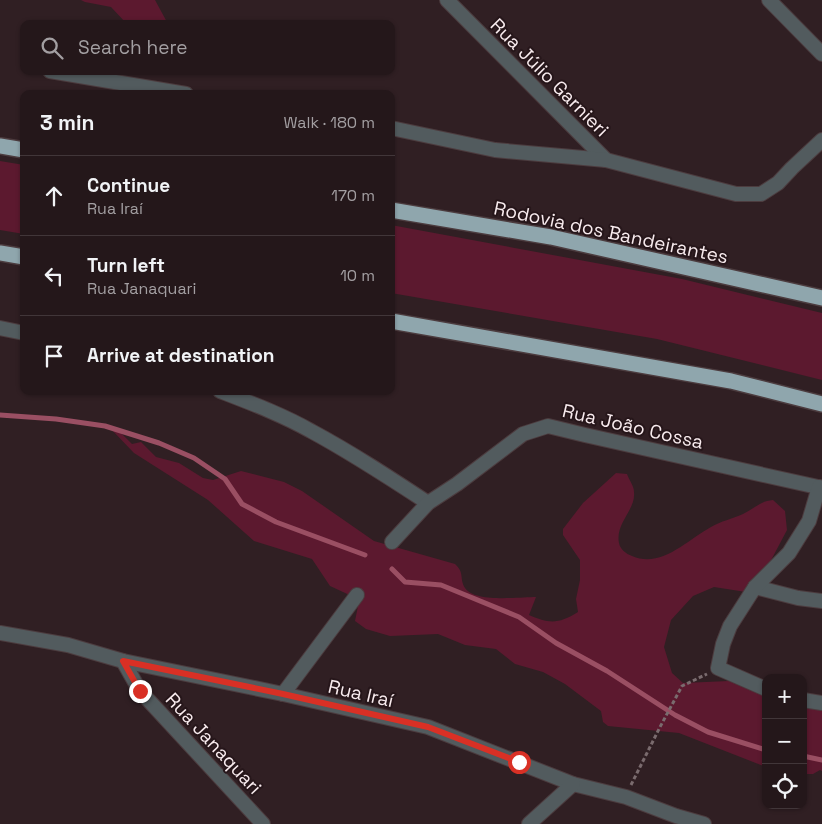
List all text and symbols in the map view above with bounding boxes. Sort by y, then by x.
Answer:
street label: Rua Júlio Garnieri [485,13,614,142]
search box [20,20,395,75]
icon: search [38,34,66,62]
text: Search here [78,35,188,60]
text: 3 min [40,109,95,136]
text: Walk · 180 m [283,112,375,133]
text: Continue [87,173,170,198]
icon: ahead [40,182,68,210]
text: 170 m [331,185,375,206]
street label: Rodovia dos Bandeirantes [491,195,730,270]
text: Rua Iraí [87,198,143,219]
text: Turn left [87,253,165,278]
icon: left [40,262,68,290]
text: 10 m [340,265,375,286]
text: Rua Janaquari [87,278,197,299]
icon: arrive [40,342,68,370]
text: Arrive at destination [87,343,275,368]
street label: Rua João Cossa [560,398,706,455]
street label: Rua Iraí [326,674,396,713]
map controls [762,674,807,809]
button: + [762,674,807,719]
route end [129,680,152,703]
street label: Rua Janaquari [160,687,267,799]
button: − [762,719,807,764]
route start [508,751,531,774]
button: locate [762,764,807,809]

